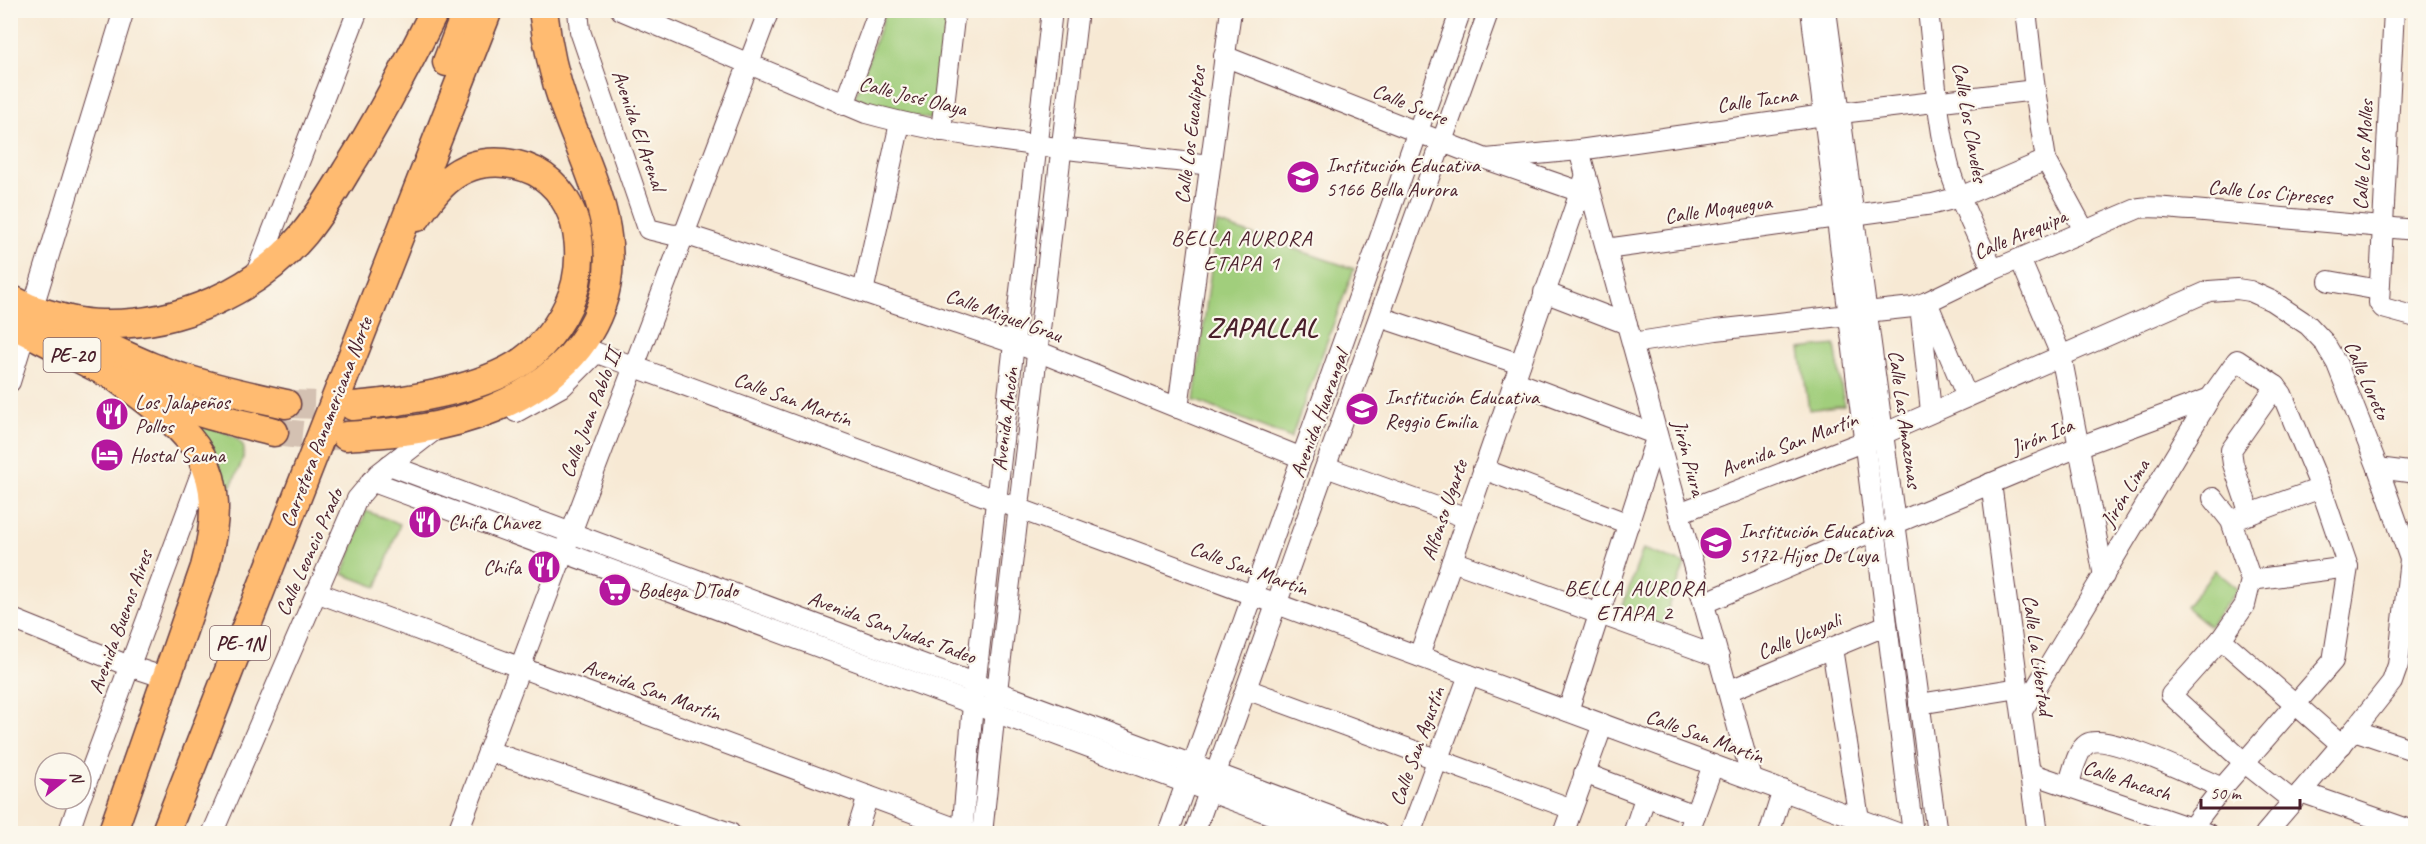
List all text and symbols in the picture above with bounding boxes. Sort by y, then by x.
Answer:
street label: Calle Los Claveles [1947,60,1994,186]
street label: Calle Los Eucaliptos [1169,63,1212,205]
street label: Avenida El Arenal [606,66,673,197]
street label: Calle José Olaya [856,70,971,122]
street label: Calle Sucre [1369,77,1453,132]
street label: Calle Tacna [1715,81,1801,118]
street label: Calle Los Molles [2347,97,2379,211]
place label: Institución Educativa 5166 Bella Aurora [1326,152,1482,202]
school or university icon: Institución Educativa 5166 Bella Aurora [1285,159,1321,195]
street label: Calle Los Cipreses [2207,174,2335,211]
street label: Calle Moquegua [1663,188,1775,229]
street label: Calle Arequipa [1969,202,2073,265]
district label: BELLA AURORA ETAPA 1 [1171,224,1313,277]
street label: Calle Miguel Grau [942,282,1067,348]
district label: ZAPALLAL [1207,310,1319,344]
street label: Carretera Panamericana Norte [274,312,378,531]
street label: Calle Loreto [2338,337,2397,426]
road number: PE-20 [44,338,100,372]
street label: Calle Juan Pablo II [554,341,628,481]
street label: Avenida Huarangal [1284,344,1355,481]
street label: Calle Las Amazonas [1882,349,1928,491]
street label: Avenida Ancón [986,365,1024,472]
street label: Calle San Martín [730,366,856,433]
place label: Institución Educativa Reggio Emilia [1385,384,1541,434]
place label: Los Jalapeños Pollos [135,389,231,439]
school or university icon: Institución Educativa Reggio Emilia [1344,391,1380,427]
restaurant icon: Los Jalapeños Pollos [94,396,130,432]
street label: Avenida San Martín [1717,406,1862,482]
street label: Jirón Ica [2006,411,2079,461]
street label: Jirón Piura [1666,416,1712,501]
hotel icon: Hostal Sauna [89,437,125,473]
place label: Hostal Sauna [130,442,226,468]
street label: Jirón Lima [2094,453,2156,532]
street label: Alfonso Ugarte [1415,454,1474,564]
street label: Calle Leoncio Prado [269,482,350,620]
restaurant icon: Chifa Chavez [407,504,443,540]
place label: Chifa Chavez [448,509,542,535]
place label: Institución Educativa 5172 Hijos De Luya [1739,518,1895,568]
school or university icon: Institución Educativa 5172 Hijos De Luya [1698,525,1734,561]
street label: Calle San Martín [1186,535,1312,602]
street label: Avenida Buenos Aires [82,545,159,697]
restaurant icon: Chifa [526,549,562,585]
place label: Chifa [483,554,523,580]
supermarket icon: Bodega D'Todo [597,572,633,608]
district label: BELLA AURORA ETAPA 2 [1564,574,1706,627]
place label: Bodega D'Todo [638,577,741,603]
street label: Avenida San Judas Tadeo [805,585,981,670]
street label: Calle La Libertad [2017,593,2060,720]
street label: Calle Ucayali [1753,606,1848,665]
road number: PE-1N [210,626,270,660]
street label: Avenida San Martín [580,653,725,727]
street label: Calle San Agustín [1383,682,1451,809]
street label: Calle San Martín [1642,703,1768,770]
north arrow [33,751,93,811]
street label: Calle Ancash [2080,754,2175,807]
text: N [65,769,88,787]
scale bar [2201,772,2300,810]
text: 50 m [2210,782,2243,804]

